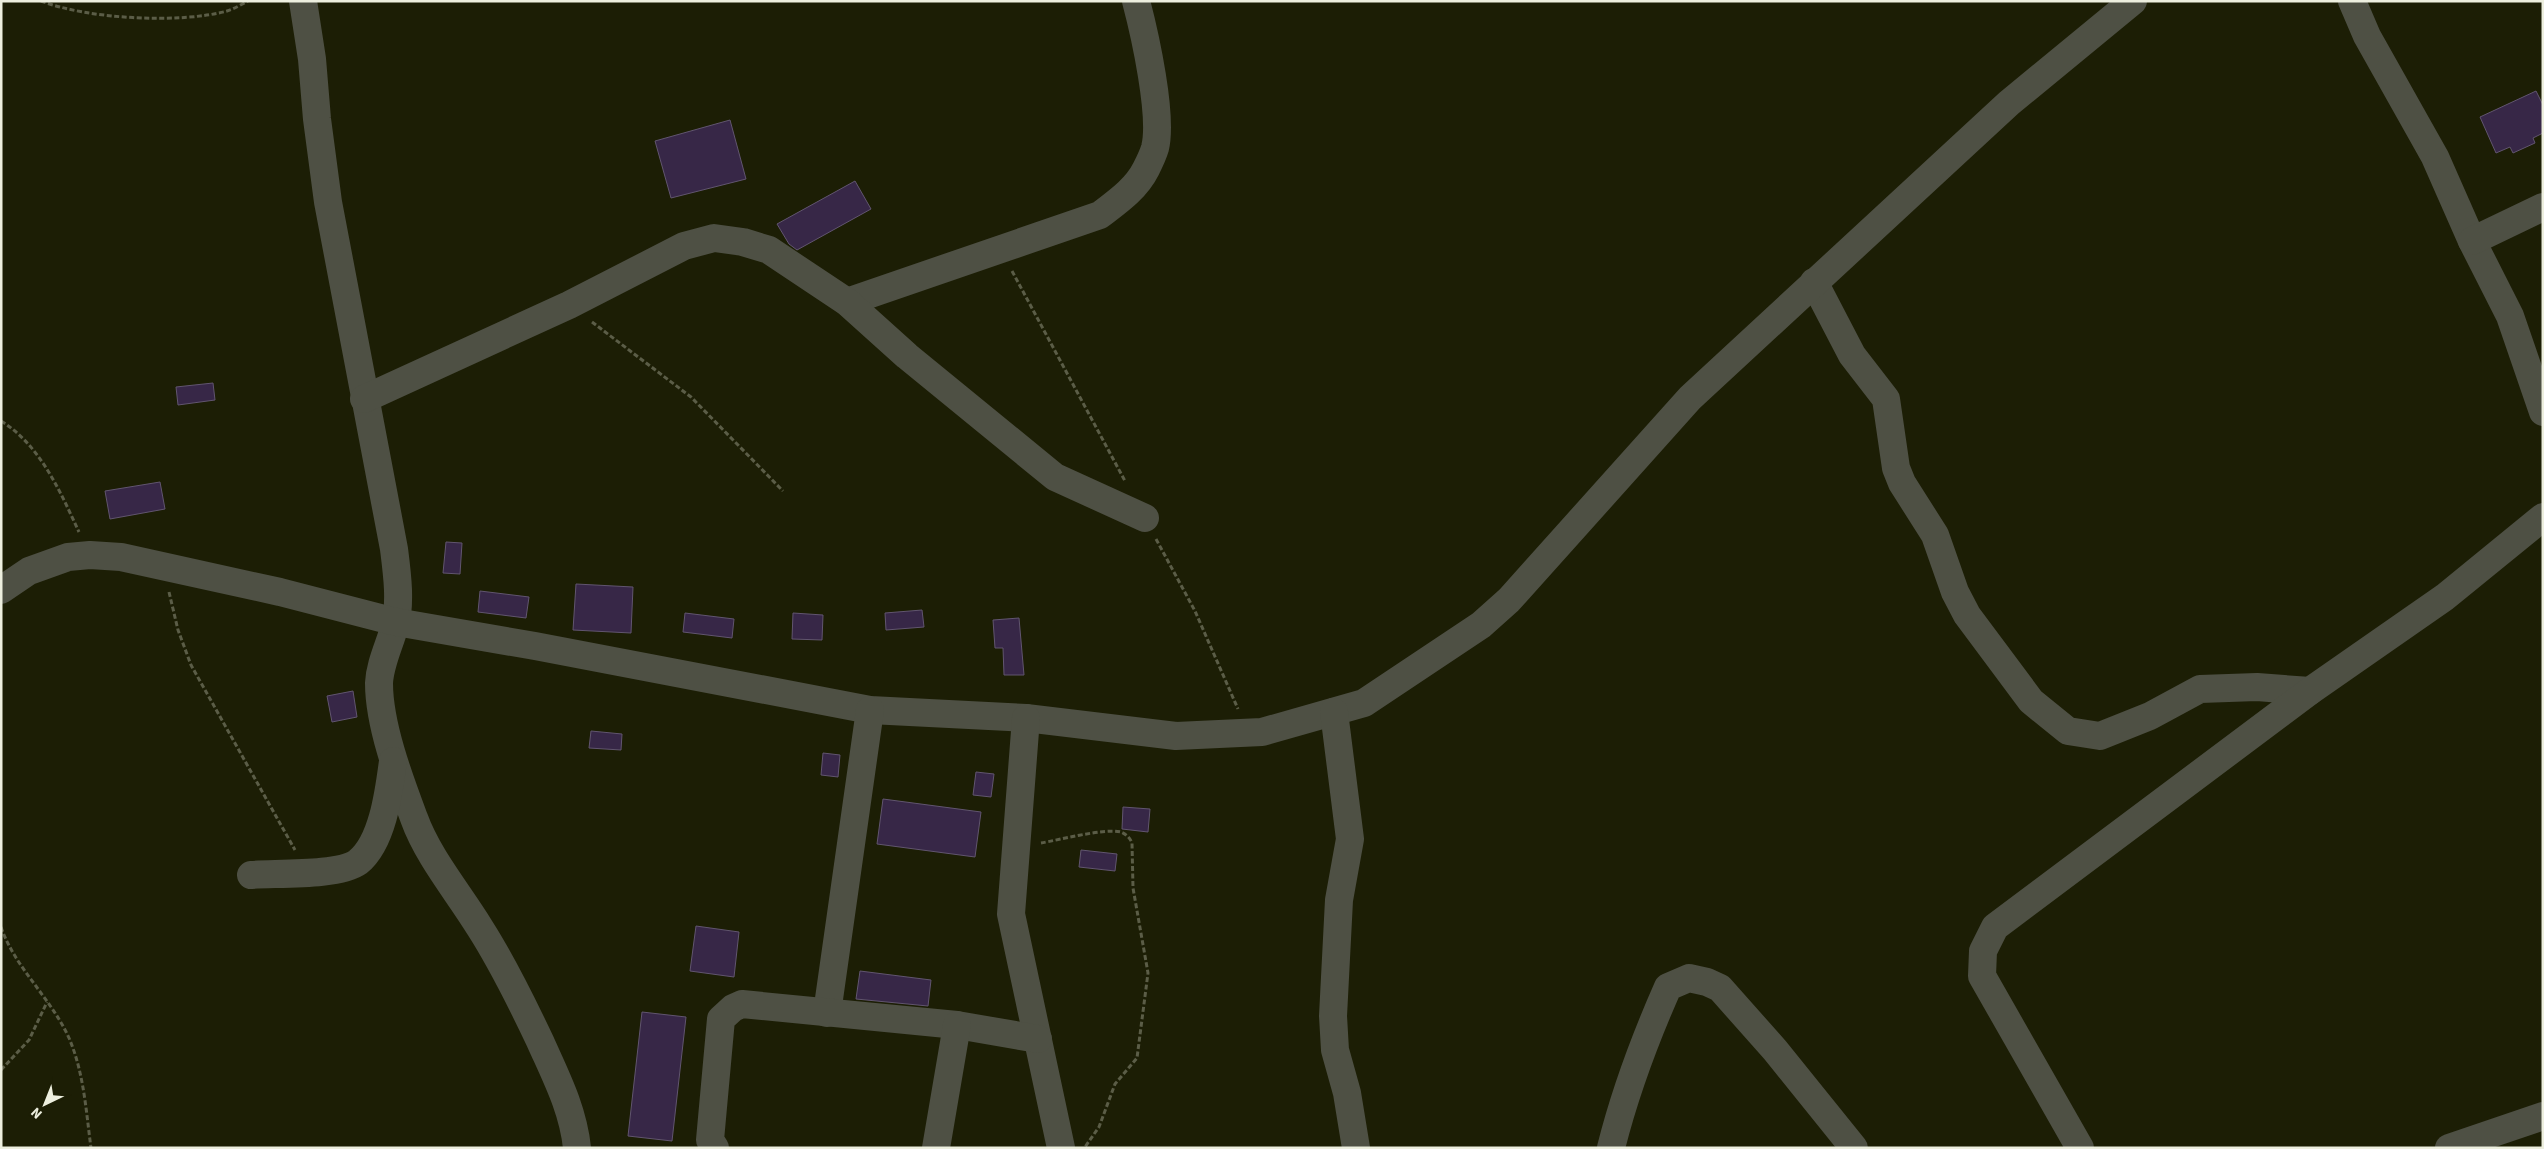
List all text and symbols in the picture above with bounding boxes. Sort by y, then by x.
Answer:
north arrow [20,1079,70,1129]
text: N [27,1102,47,1123]

